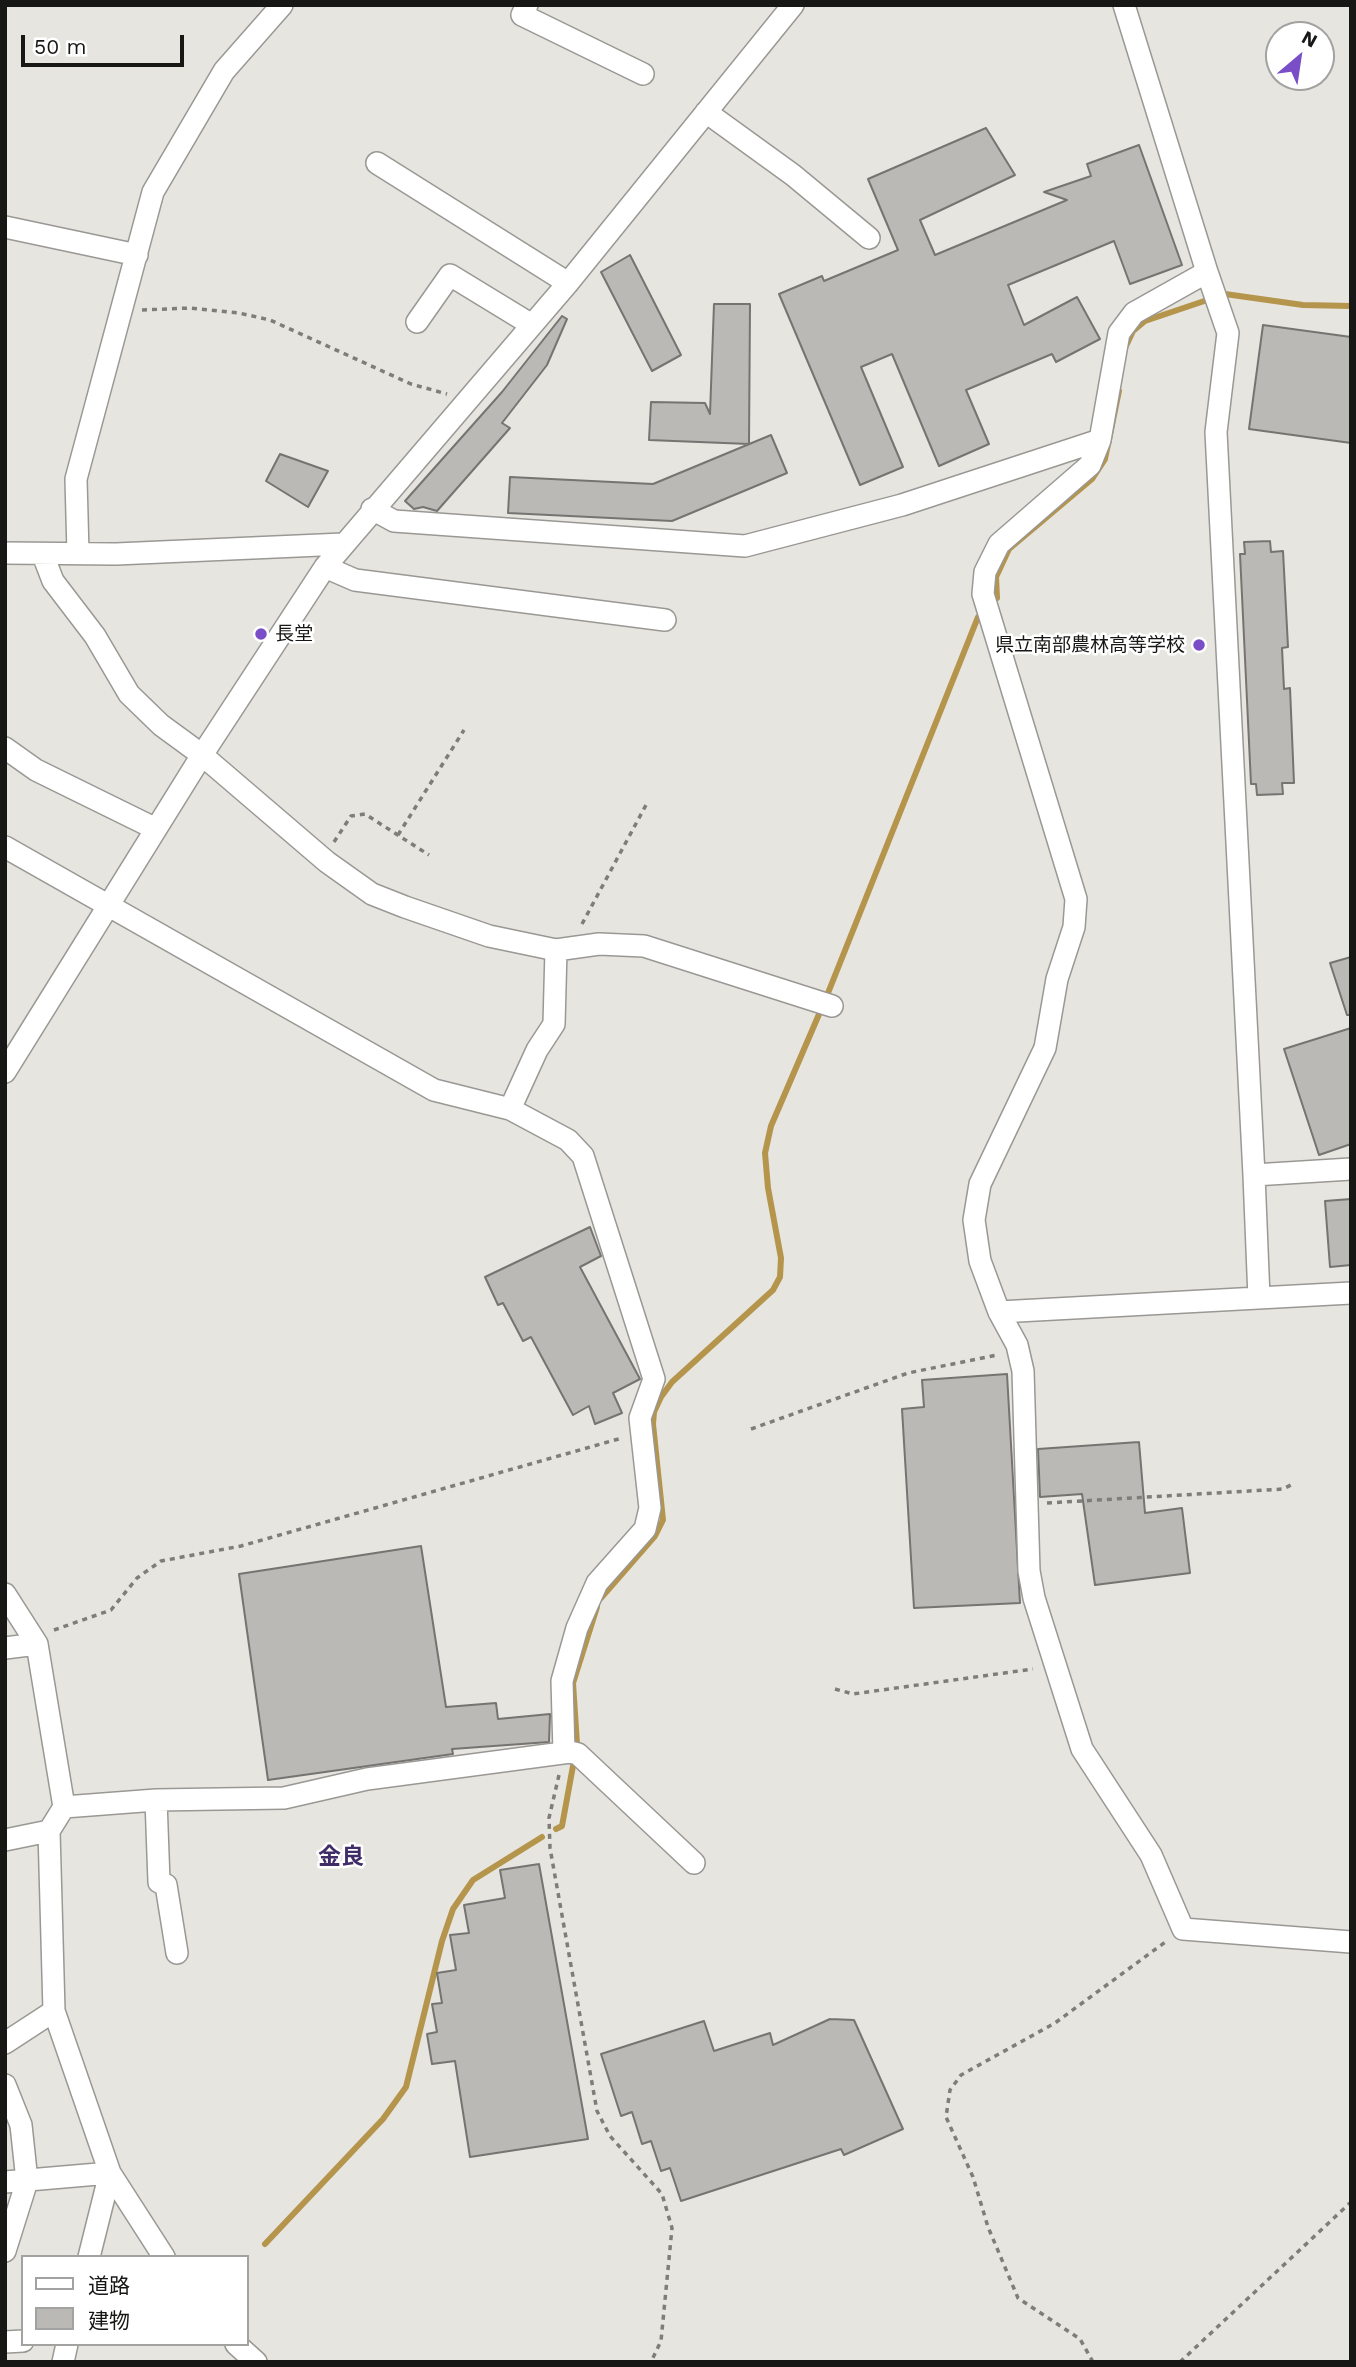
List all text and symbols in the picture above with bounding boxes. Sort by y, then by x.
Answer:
scale bar [24,21,187,65]
north arrow [1265,21,1335,91]
text: N [1298,25,1321,52]
text: 50 m [34,34,86,59]
place label: 長堂 [275,623,313,645]
marker: 長堂 [253,626,269,642]
place label: 県立南部農林高等学校 [995,634,1185,656]
marker: 県立南部農林高等学校 [1191,637,1207,653]
district label: 金良 [318,1843,364,1871]
legend [21,2255,248,2346]
text: 道路 [88,2273,130,2298]
text: 建物 [88,2308,130,2333]

